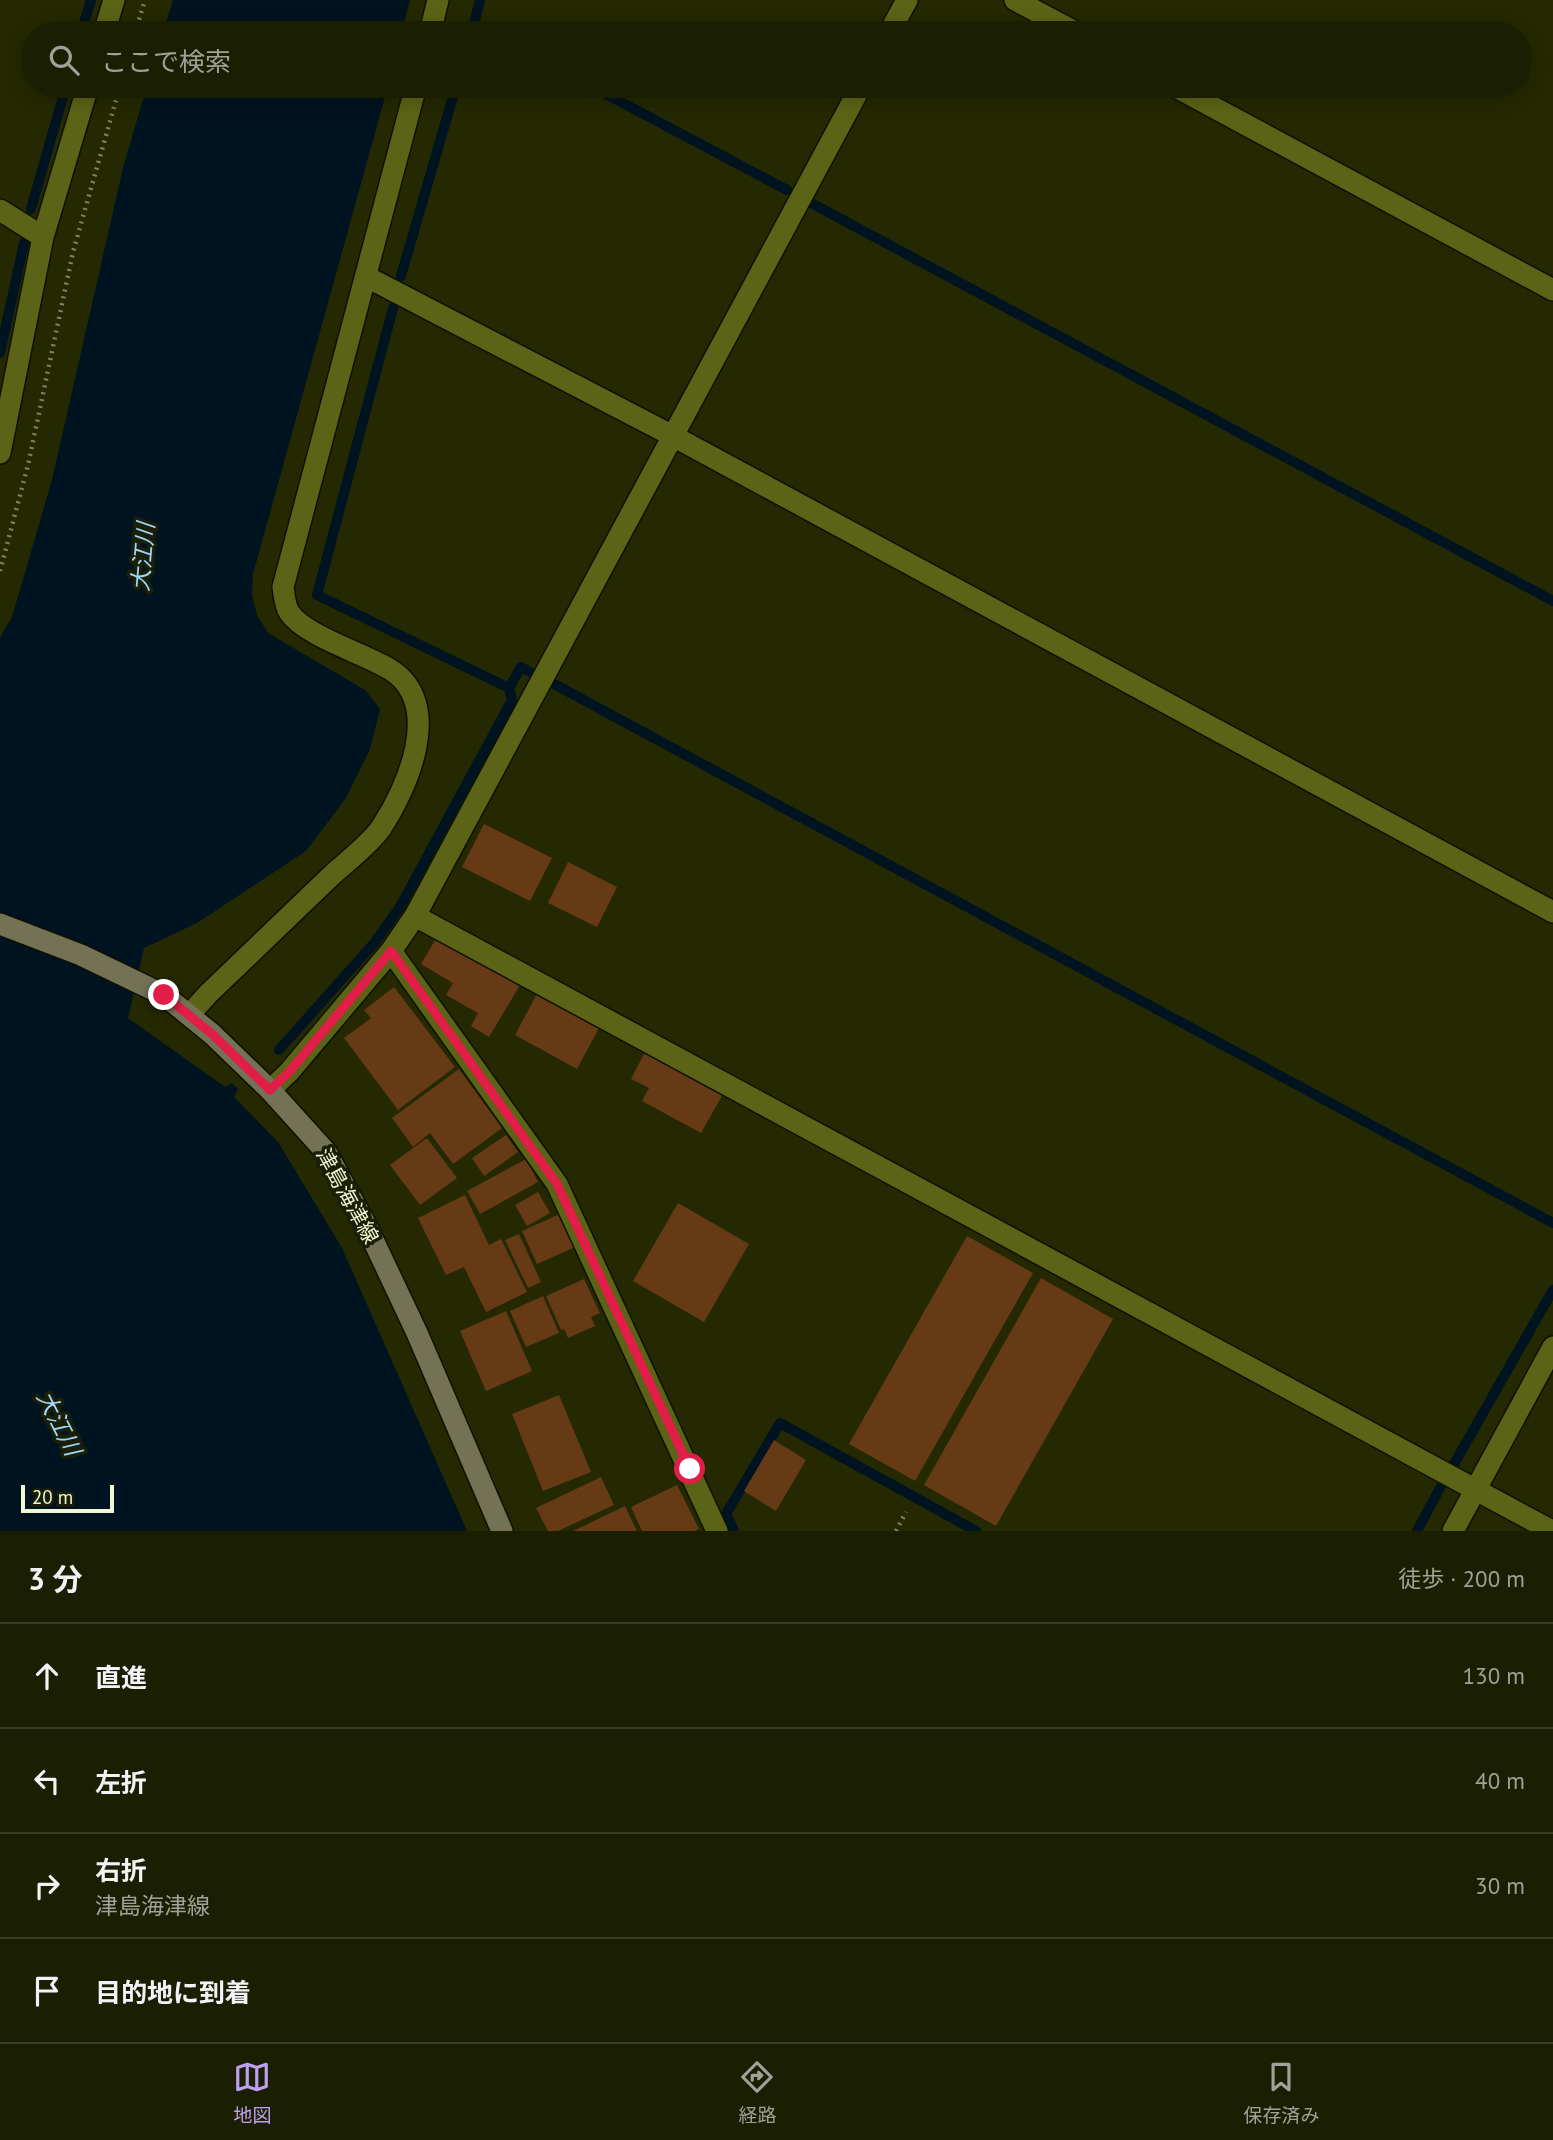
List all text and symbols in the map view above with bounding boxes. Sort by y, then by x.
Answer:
search box [21,21,1532,98]
icon: search [45,41,83,79]
text: ここで検索 [101,45,231,78]
water label: 大江川 [125,518,160,593]
route end [148,979,179,1010]
street label: 津島海津線 [310,1143,385,1248]
water label: 大江川 [31,1385,89,1463]
route start [674,1453,705,1484]
scale bar [21,1482,114,1514]
text: 20 m [32,1485,73,1509]
text: 3 分 [28,1559,83,1598]
text: 徒歩 · 200 m [1398,1564,1525,1593]
icon: ahead [28,1657,66,1695]
text: 直進 [95,1661,147,1694]
text: 130 m [1463,1661,1525,1690]
icon: left [28,1762,66,1800]
text: 左折 [95,1766,147,1799]
text: 40 m [1475,1766,1525,1795]
text: 右折 [95,1854,147,1887]
icon: right [28,1867,66,1905]
text: 30 m [1475,1871,1525,1900]
text: 津島海津線 [95,1891,210,1920]
icon: arrive [28,1972,66,2010]
text: 目的地に到着 [95,1976,251,2009]
tab: 地図 [233,2058,272,2127]
tab: 経路 [738,2058,777,2127]
tab: 保存済み [1243,2058,1320,2127]

